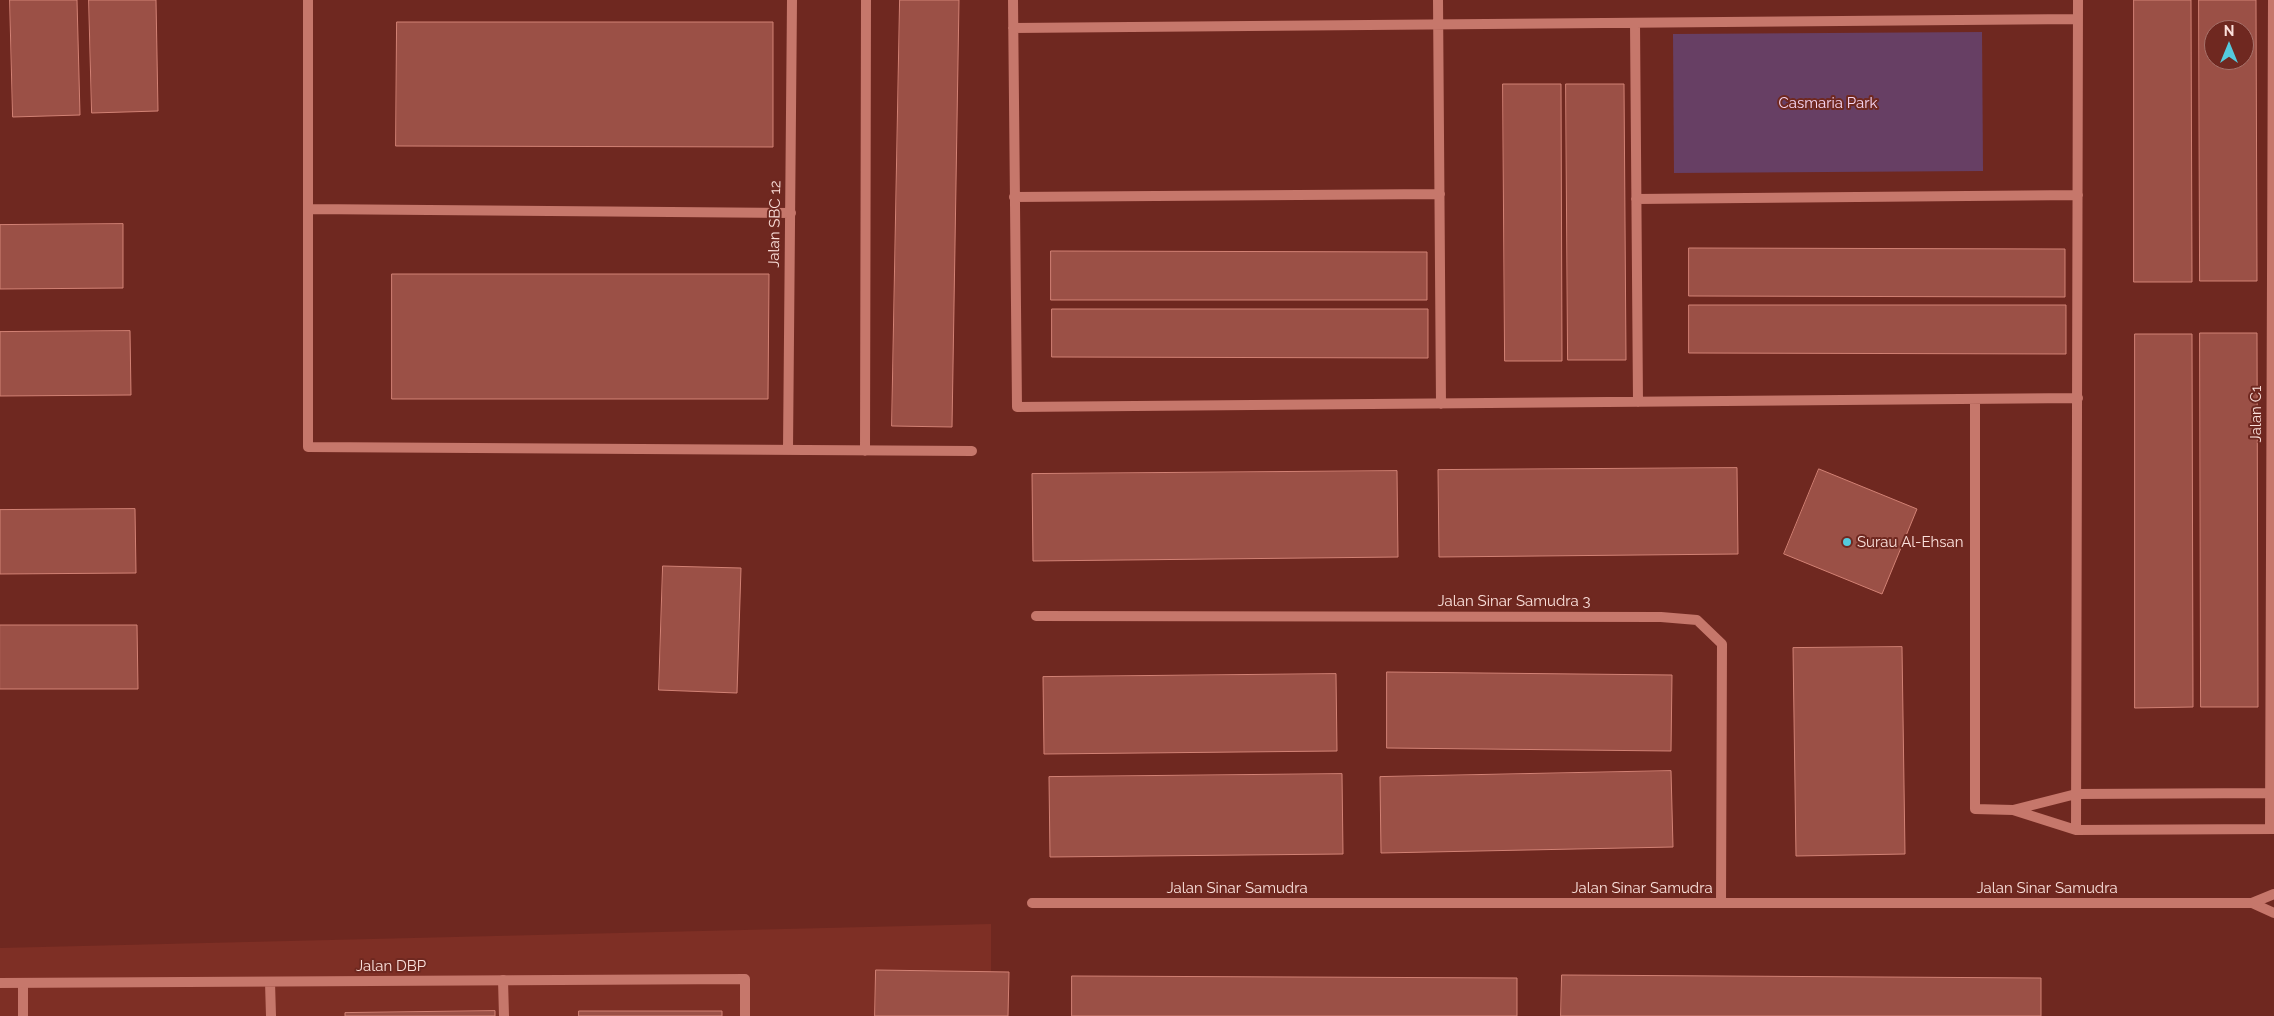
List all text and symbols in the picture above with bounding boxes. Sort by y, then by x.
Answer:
north arrow [2204,20,2254,70]
text: N [2224,23,2234,39]
park label: Casmaria Park [1779,94,1877,112]
street label: Jalan SBC 12 [765,180,785,268]
street label: Jalan C1 [2247,386,2265,442]
place label: Surau Al-Ehsan [1857,533,1963,551]
marker: Surau Al-Ehsan [1841,536,1853,548]
street label: Jalan Sinar Samudra 3 [1437,592,1591,610]
street label: Jalan Sinar Samudra [1166,879,1308,897]
street label: Jalan Sinar Samudra [1571,879,1713,897]
street label: Jalan Sinar Samudra [1976,879,2118,897]
street label: Jalan DBP [356,957,426,975]

